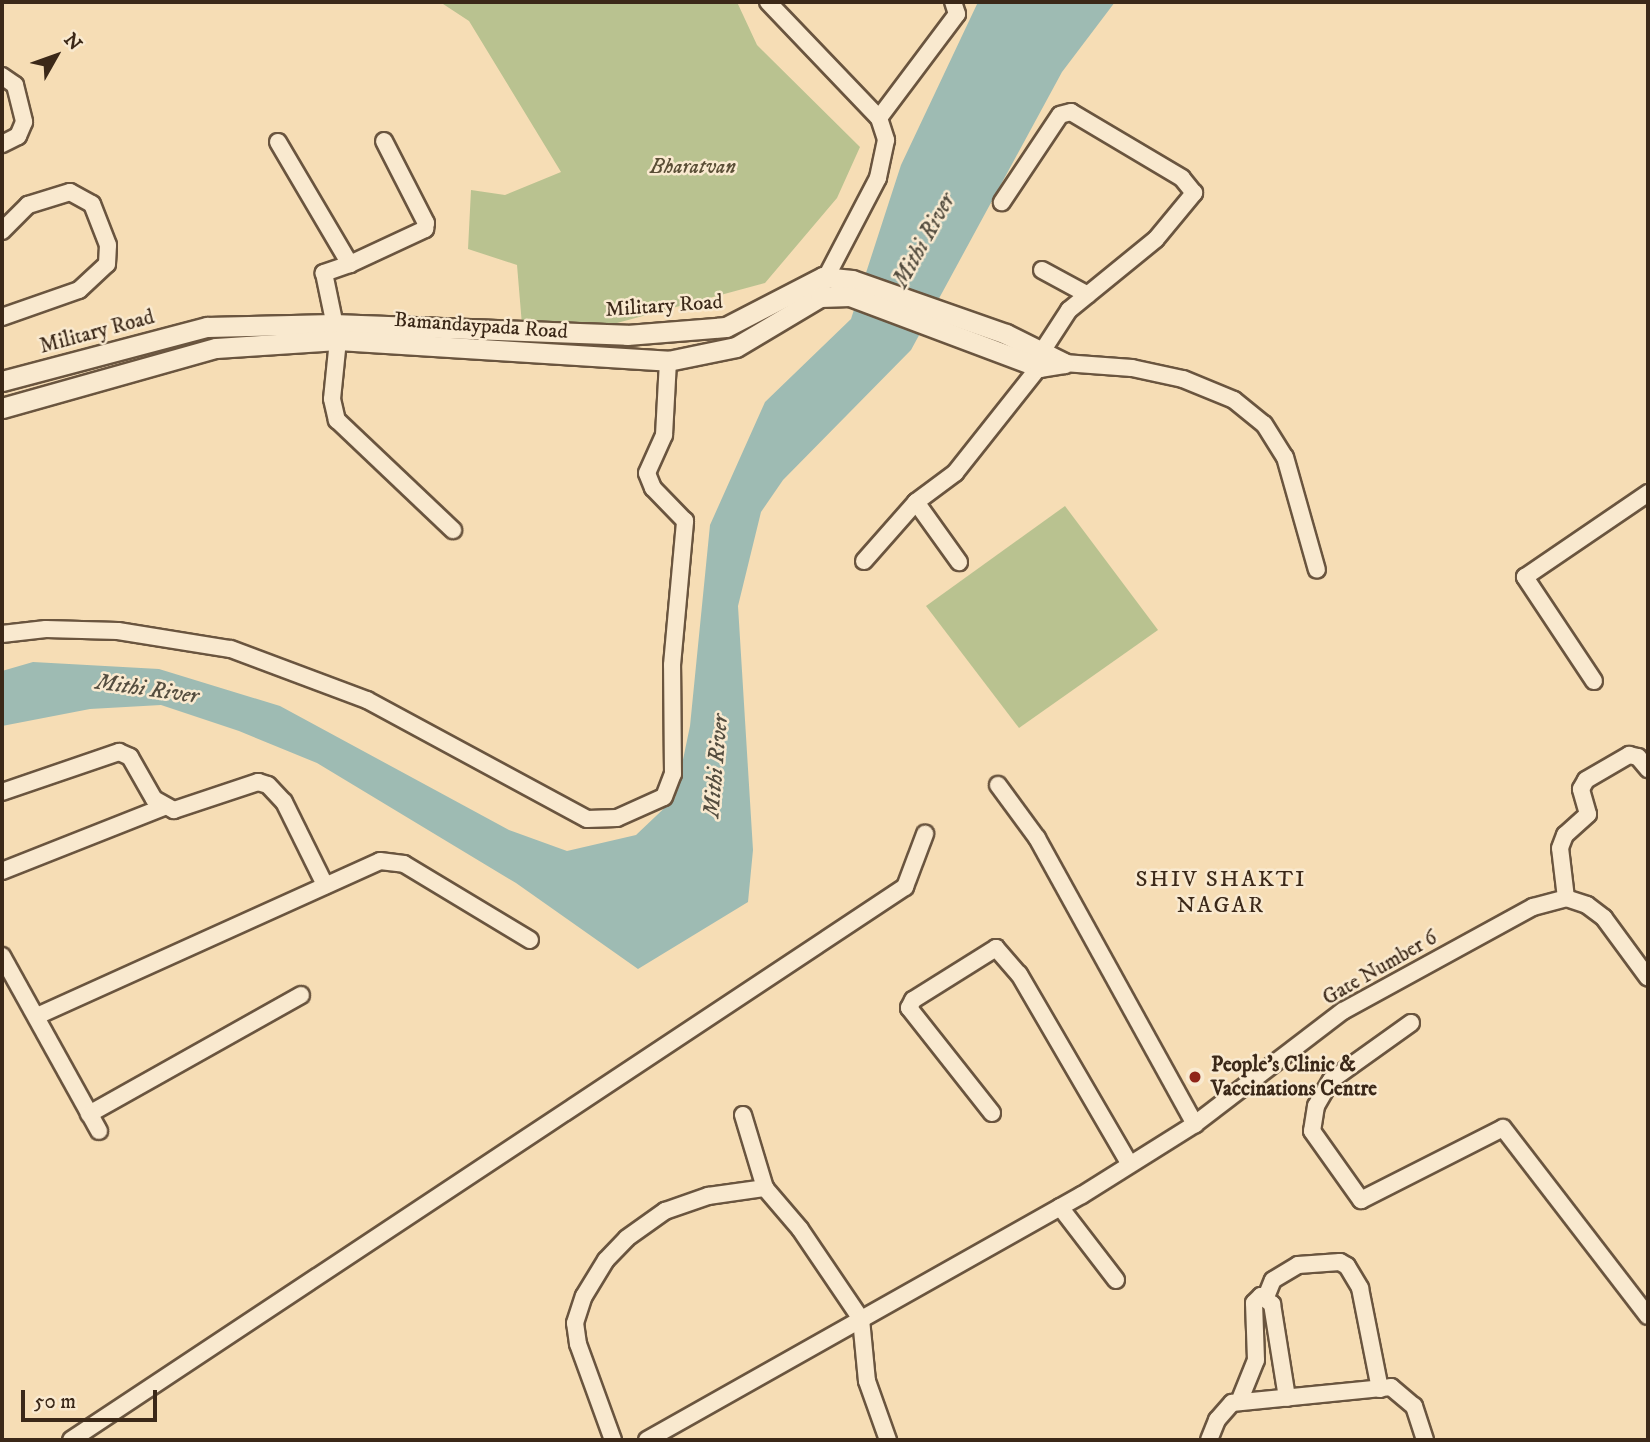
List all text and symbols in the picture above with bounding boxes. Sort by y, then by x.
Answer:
north arrow [21,21,91,91]
text: N [59,29,86,56]
park label: Bharatvan [650,154,736,180]
water label: Mithi River [888,189,962,293]
street label: Military Road [604,289,724,323]
street label: Military Road [37,305,157,359]
street label: Bamandaypada Road [393,307,569,345]
water label: Mithi River [94,669,200,711]
water label: Mithi River [699,713,735,819]
district label: SHIV SHAKTI NAGAR [1137,866,1305,920]
street label: Gate Number 6 [1318,925,1442,1011]
place label: People's Clinic & Vaccinations Centre [1211,1052,1377,1102]
marker: People's Clinic & Vaccinations Centre [1185,1067,1205,1087]
scale bar [24,1376,161,1420]
text: 50 m [34,1389,76,1415]

